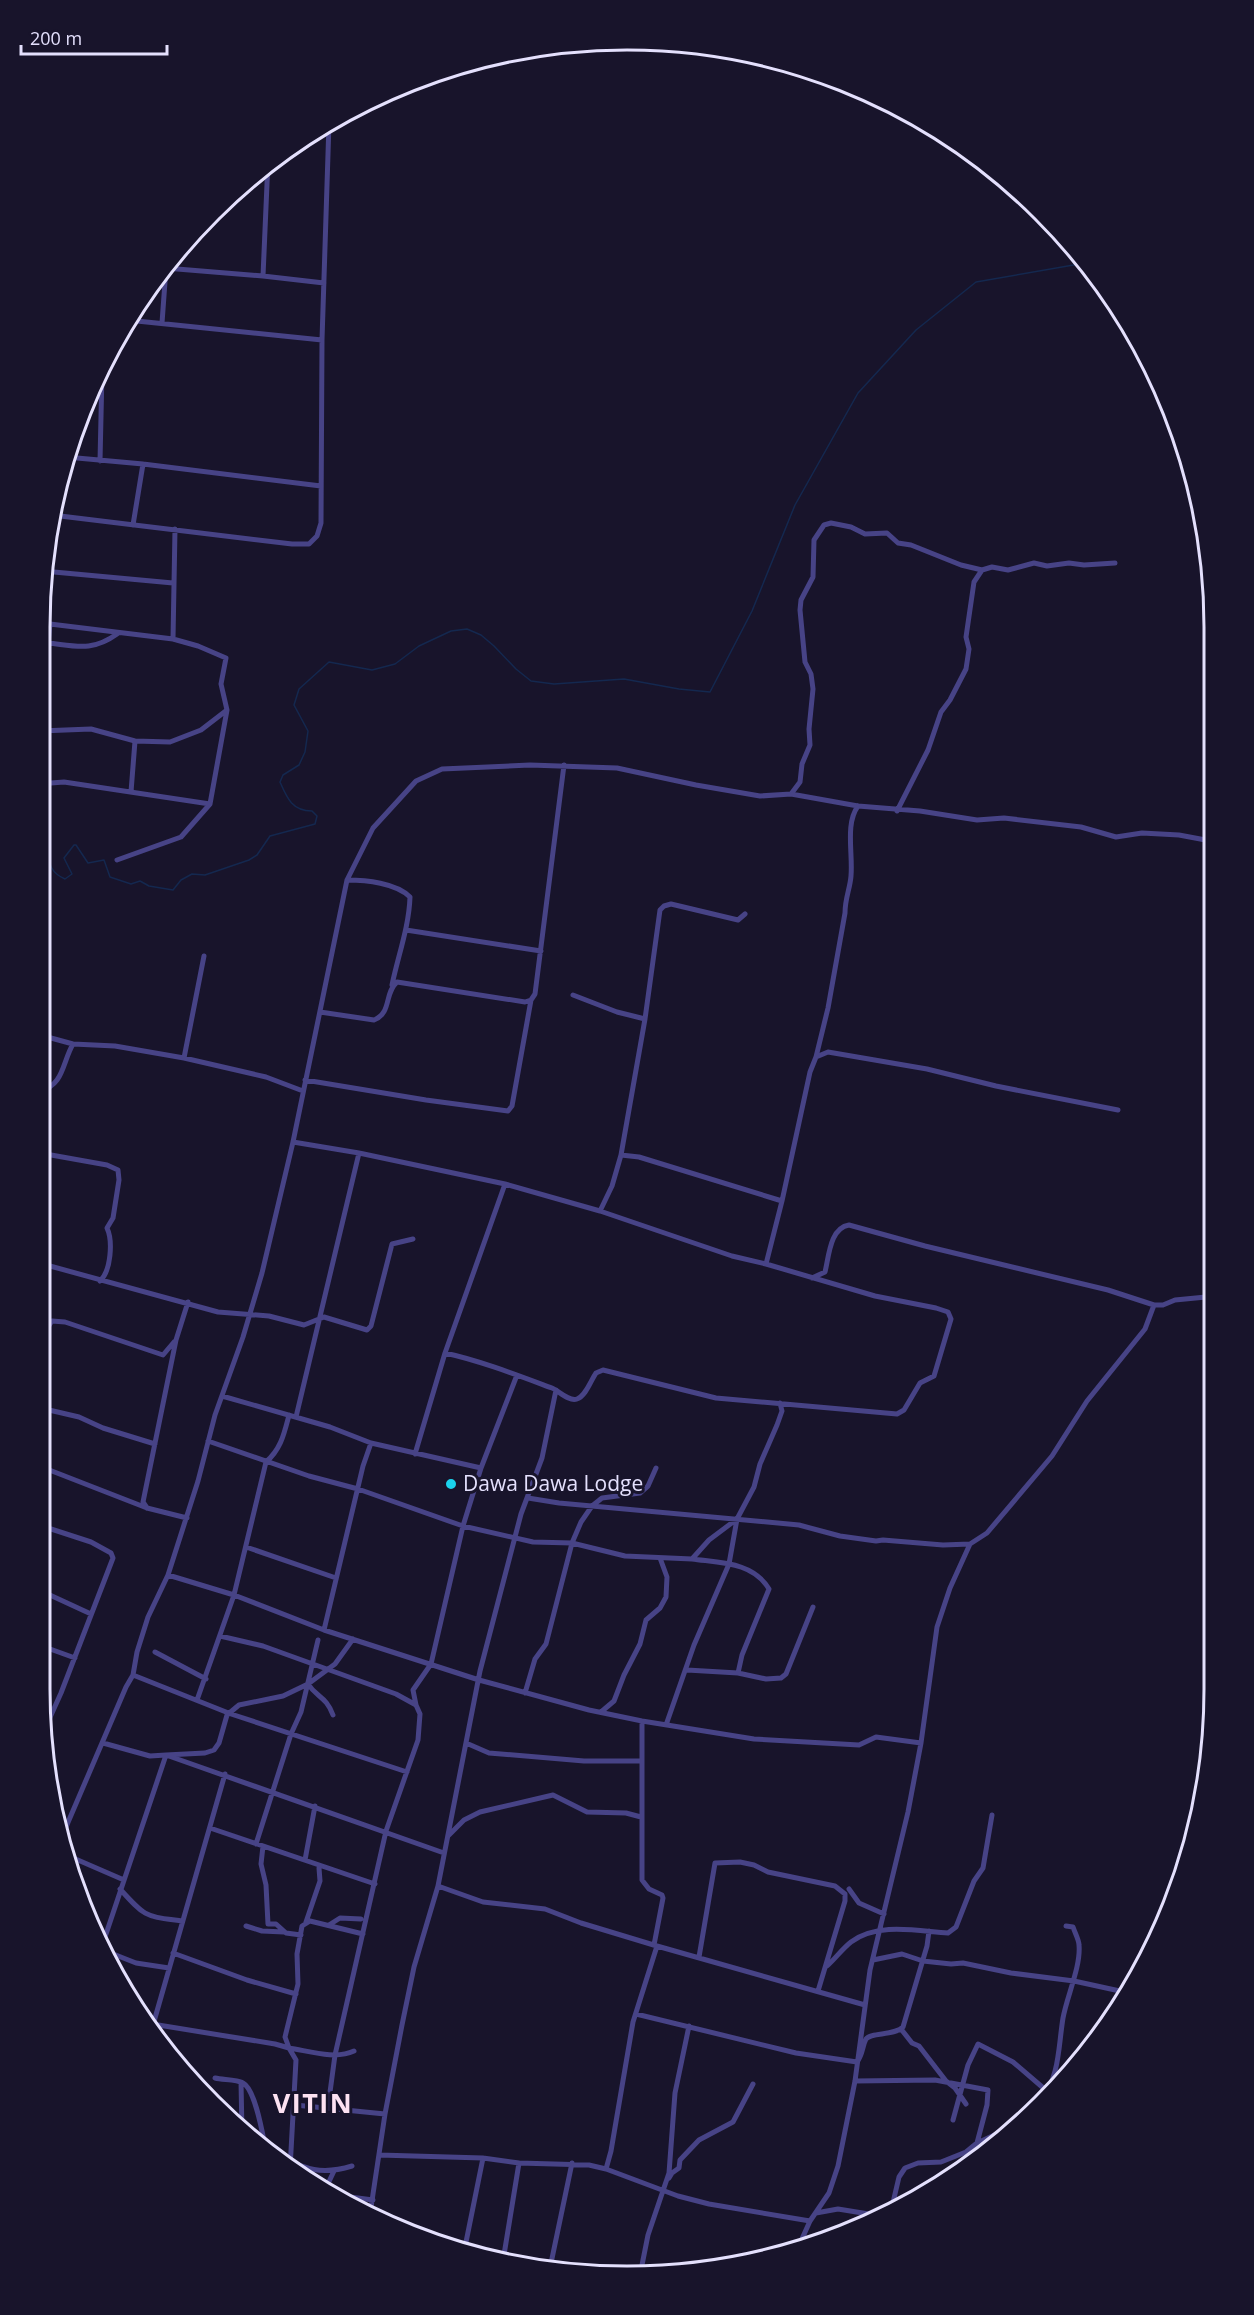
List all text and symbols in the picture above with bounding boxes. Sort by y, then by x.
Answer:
scale bar [21,18,166,56]
text: 200 m [30,26,82,50]
place label: Dawa Dawa Lodge [463,1469,643,1497]
marker: Dawa Dawa Lodge [444,1477,458,1491]
district label: VITIN [273,2084,353,2121]

